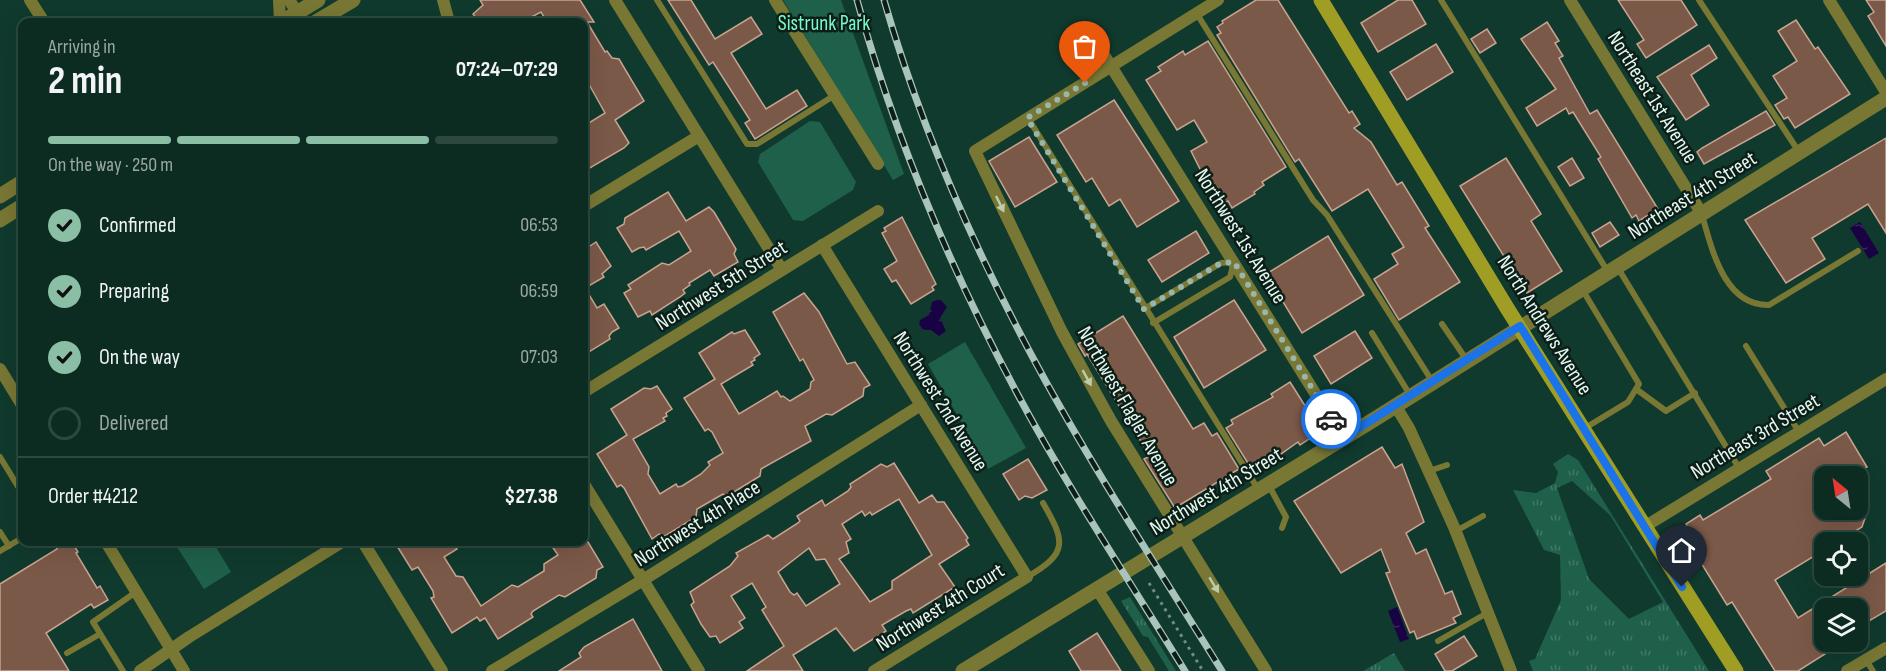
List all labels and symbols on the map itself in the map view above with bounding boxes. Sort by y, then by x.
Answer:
park label: Sistrunk Park [778,11,870,36]
pin [1059,21,1110,83]
street label: Northeast 1st Avenue [1602,27,1703,168]
street label: Northeast 4th Street [1623,146,1761,245]
street label: Northwest 1st Avenue [1189,164,1292,308]
one-way arrow [995,195,1004,212]
street label: Northwest 5th Street [651,235,791,336]
street label: North Andrews Avenue [1492,251,1597,400]
street label: Northwest Flagler Avenue [1072,322,1183,490]
street label: Northwest 2nd Avenue [888,327,993,476]
one-way arrow [1082,370,1092,387]
street label: Northeast 3rd Street [1686,388,1824,485]
courier [1301,389,1361,449]
street label: Northwest 4th Street [1145,442,1287,541]
north arrow [1814,466,1868,520]
street label: Northwest 4th Place [630,475,765,572]
pin [1656,525,1707,587]
street label: Northwest 4th Court [872,558,1009,657]
one-way arrow [1208,577,1219,593]

